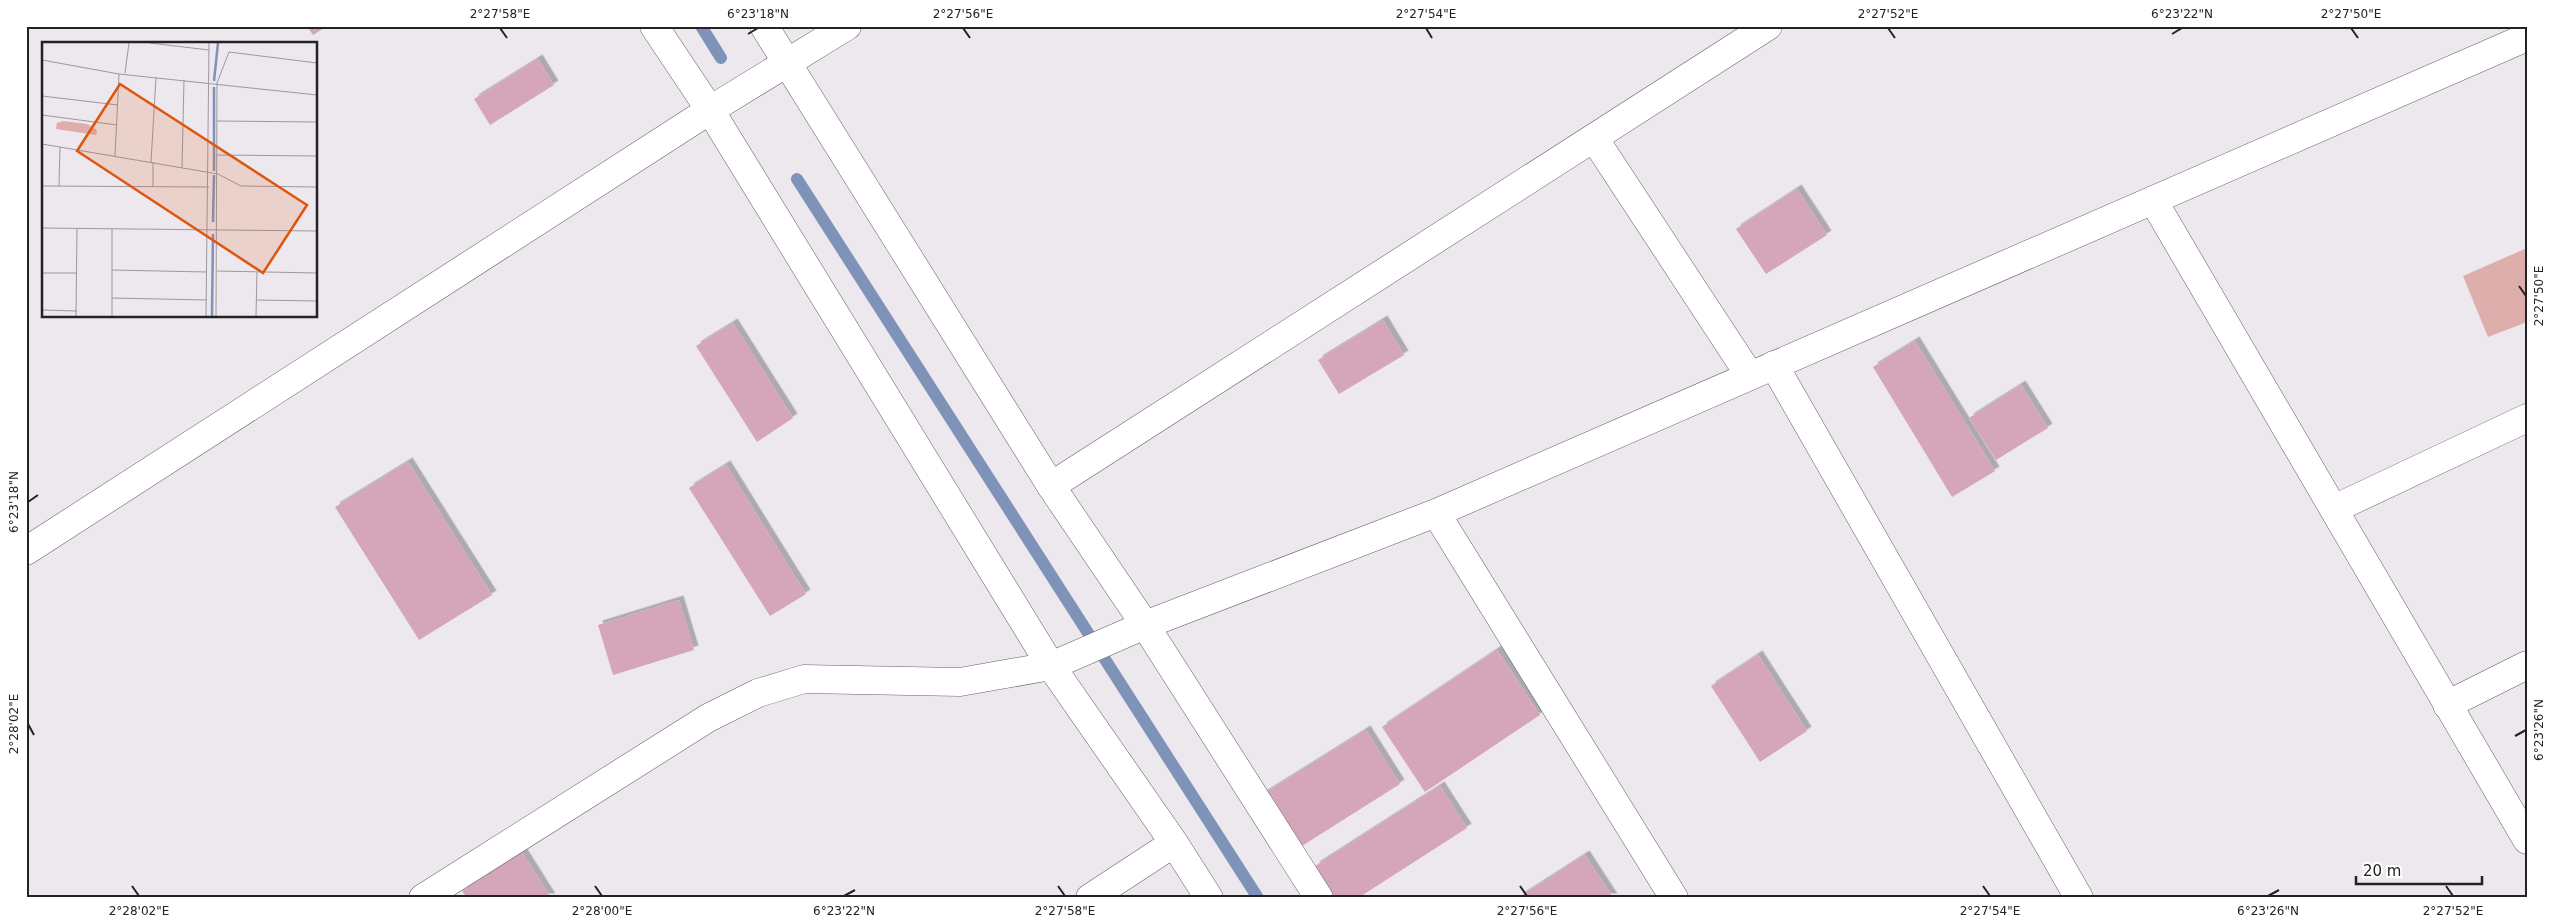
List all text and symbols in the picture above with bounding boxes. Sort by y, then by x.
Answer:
text: 2°27'58"E [470,7,530,21]
text: 6°23'18"N [727,7,789,21]
text: 2°27'56"E [933,7,993,21]
text: 2°27'54"E [1396,7,1456,21]
text: 2°27'52"E [1858,7,1918,21]
text: 6°23'22"N [2151,7,2213,21]
text: 2°27'50"E [2321,7,2381,21]
inset map [42,42,318,318]
text: 2°27'50"E [2532,266,2546,326]
text: 6°23'18"N [7,471,21,533]
text: 2°28'02"E [7,694,21,754]
text: 6°23'26"N [2532,699,2546,761]
scale bar [2356,854,2482,886]
text: 20 m [2363,862,2401,880]
text: 2°28'02"E [109,904,169,918]
text: 2°28'00"E [572,904,632,918]
text: 6°23'22"N [813,904,875,918]
text: 2°27'58"E [1035,904,1095,918]
text: 2°27'56"E [1497,904,1557,918]
text: 2°27'54"E [1960,904,2020,918]
text: 6°23'26"N [2237,904,2299,918]
text: 2°27'52"E [2423,904,2483,918]

